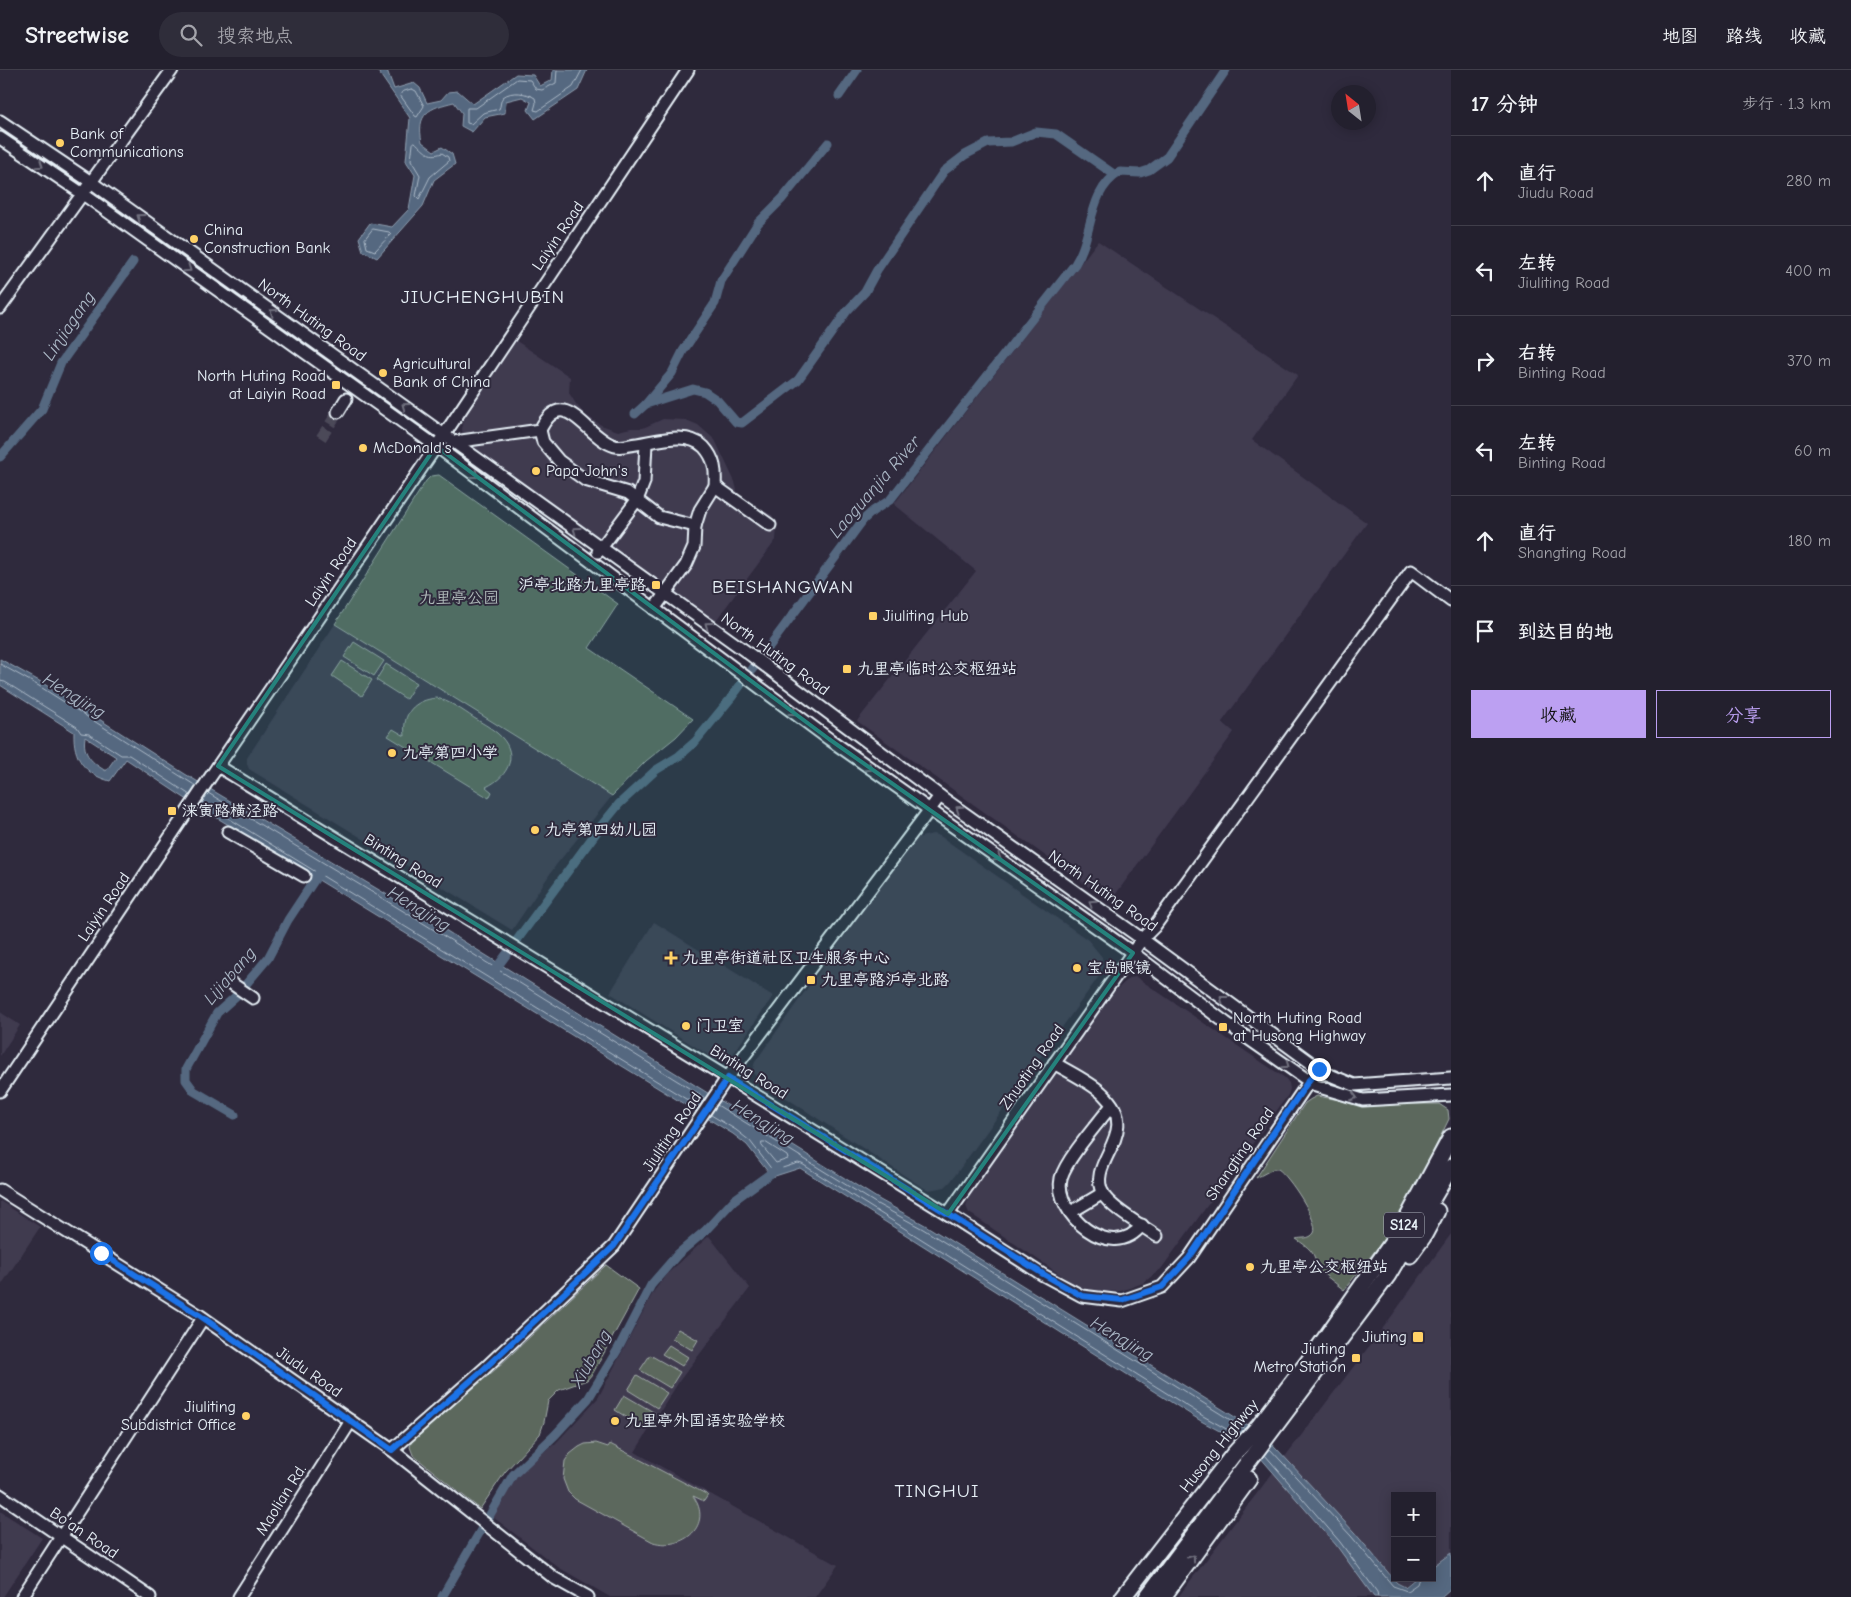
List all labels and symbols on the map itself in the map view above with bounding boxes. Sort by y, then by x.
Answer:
north arrow [1331,85,1376,130]
place label: Bank of Communications [70,125,184,161]
marker: Bank of Communications [54,137,66,149]
one-way arrow [35,159,44,168]
street label: Laiyin Road [528,198,588,274]
one-way arrow [136,214,146,223]
place label: China Construction Bank [204,221,330,257]
marker: China Construction Bank [188,233,200,245]
one-way arrow [182,263,192,272]
street label: North Huting Road [255,275,369,365]
district label: JIUCHENGHUBIN [401,286,565,308]
water label: Linjiagang [38,287,100,365]
one-way arrow [269,309,278,318]
place label: Agricultural Bank of China [393,355,490,391]
place label: North Huting Road at Laiyin Road [197,367,326,403]
marker: Agricultural Bank of China [377,367,389,379]
marker: North Huting Road at Laiyin Road [330,379,342,391]
one-way arrow [401,403,411,412]
water label: Laoguanjia River [825,431,926,542]
place label: McDonald's [373,439,452,457]
marker: McDonald's [357,442,369,454]
place label: Papa John's [546,462,628,480]
marker: Papa John's [530,465,542,477]
one-way arrow [469,470,478,478]
one-way arrow [572,527,582,536]
street label: Laiyin Road [301,534,361,610]
place label: 沪亭北路九里亭路 [518,576,646,594]
district label: BEISHANGWAN [712,576,854,598]
marker: 沪亭北路九里亭路 [650,579,662,591]
park label: 九里亭公园 [419,589,499,607]
place label: Jiuliting Hub [883,607,968,625]
street label: North Huting Road [718,609,832,699]
marker: Jiuliting Hub [867,610,879,622]
one-way arrow [704,622,714,631]
place label: 九里亭临时公交枢纽站 [857,660,1017,678]
marker: 九里亭临时公交枢纽站 [841,663,853,675]
water label: Hengjing [39,669,109,723]
one-way arrow [787,707,796,715]
place label: 九亭第四小学 [402,744,498,762]
marker: 九亭第四小学 [386,747,398,759]
one-way arrow [863,762,872,770]
place label: 涞寅路横泾路 [182,802,278,820]
marker: 涞寅路横泾路 [166,805,178,817]
one-way arrow [955,806,965,815]
place label: 九亭第四幼儿园 [545,821,657,839]
marker: 九亭第四幼儿园 [529,824,541,836]
street label: Binting Road [361,830,445,892]
street label: North Huting Road [1045,847,1161,935]
one-way arrow [992,852,1001,861]
street label: Laiyin Road [74,869,134,945]
water label: Hengjing [384,882,454,936]
one-way arrow [1088,900,1098,909]
water label: Lijiabang [199,943,261,1009]
place label: 九里亭街道社区卫生服务中心 [682,949,890,967]
marker: 九里亭街道社区卫生服务中心 [664,951,678,965]
place label: 宝岛眼镜 [1087,959,1151,977]
marker: 宝岛眼镜 [1071,962,1083,974]
place label: 九里亭路沪亭北路 [821,971,949,989]
marker: 九里亭路沪亭北路 [805,974,817,986]
one-way arrow [1219,996,1229,1005]
place label: North Huting Road at Husong Highway [1233,1009,1366,1045]
place label: 门卫室 [696,1017,744,1035]
marker: 门卫室 [680,1020,692,1032]
street label: Zhuoting Road [996,1021,1068,1113]
marker: North Huting Road at Husong Highway [1217,1021,1229,1033]
street label: Binting Road [707,1041,791,1103]
route end [1308,1058,1331,1081]
one-way arrow [1280,1059,1290,1068]
street label: Jiuliting Road [639,1089,705,1175]
one-way arrow [1350,1091,1358,1101]
water label: Hengjing [728,1095,798,1149]
street label: Shangting Road [1202,1104,1278,1204]
road number: S124 [1384,1212,1424,1238]
route start [90,1242,113,1265]
place label: 九里亭公交枢纽站 [1260,1258,1388,1276]
marker: 九里亭公交枢纽站 [1244,1261,1256,1273]
water label: Hengjing [1087,1312,1157,1366]
water label: Xiubang [566,1326,616,1392]
place label: Jiuting [1362,1328,1407,1346]
marker: Jiuting [1411,1330,1425,1344]
place label: Jiuting Metro Station [1253,1340,1346,1376]
street label: Jiudu Road [273,1343,345,1401]
marker: Jiuting Metro Station [1350,1352,1362,1364]
street label: Husong Highway [1176,1395,1263,1496]
place label: Jiuliting Subdistrict Office [121,1398,236,1434]
marker: Jiuliting Subdistrict Office [240,1410,252,1422]
place label: 九里亭外国语实验学校 [625,1412,785,1430]
marker: 九里亭外国语实验学校 [609,1415,621,1427]
street label: Maolian Rd. [252,1461,310,1539]
district label: TINGHUI [895,1480,979,1502]
street label: Bo'an Road [46,1504,122,1562]
one-way arrow [1186,1554,1195,1564]

